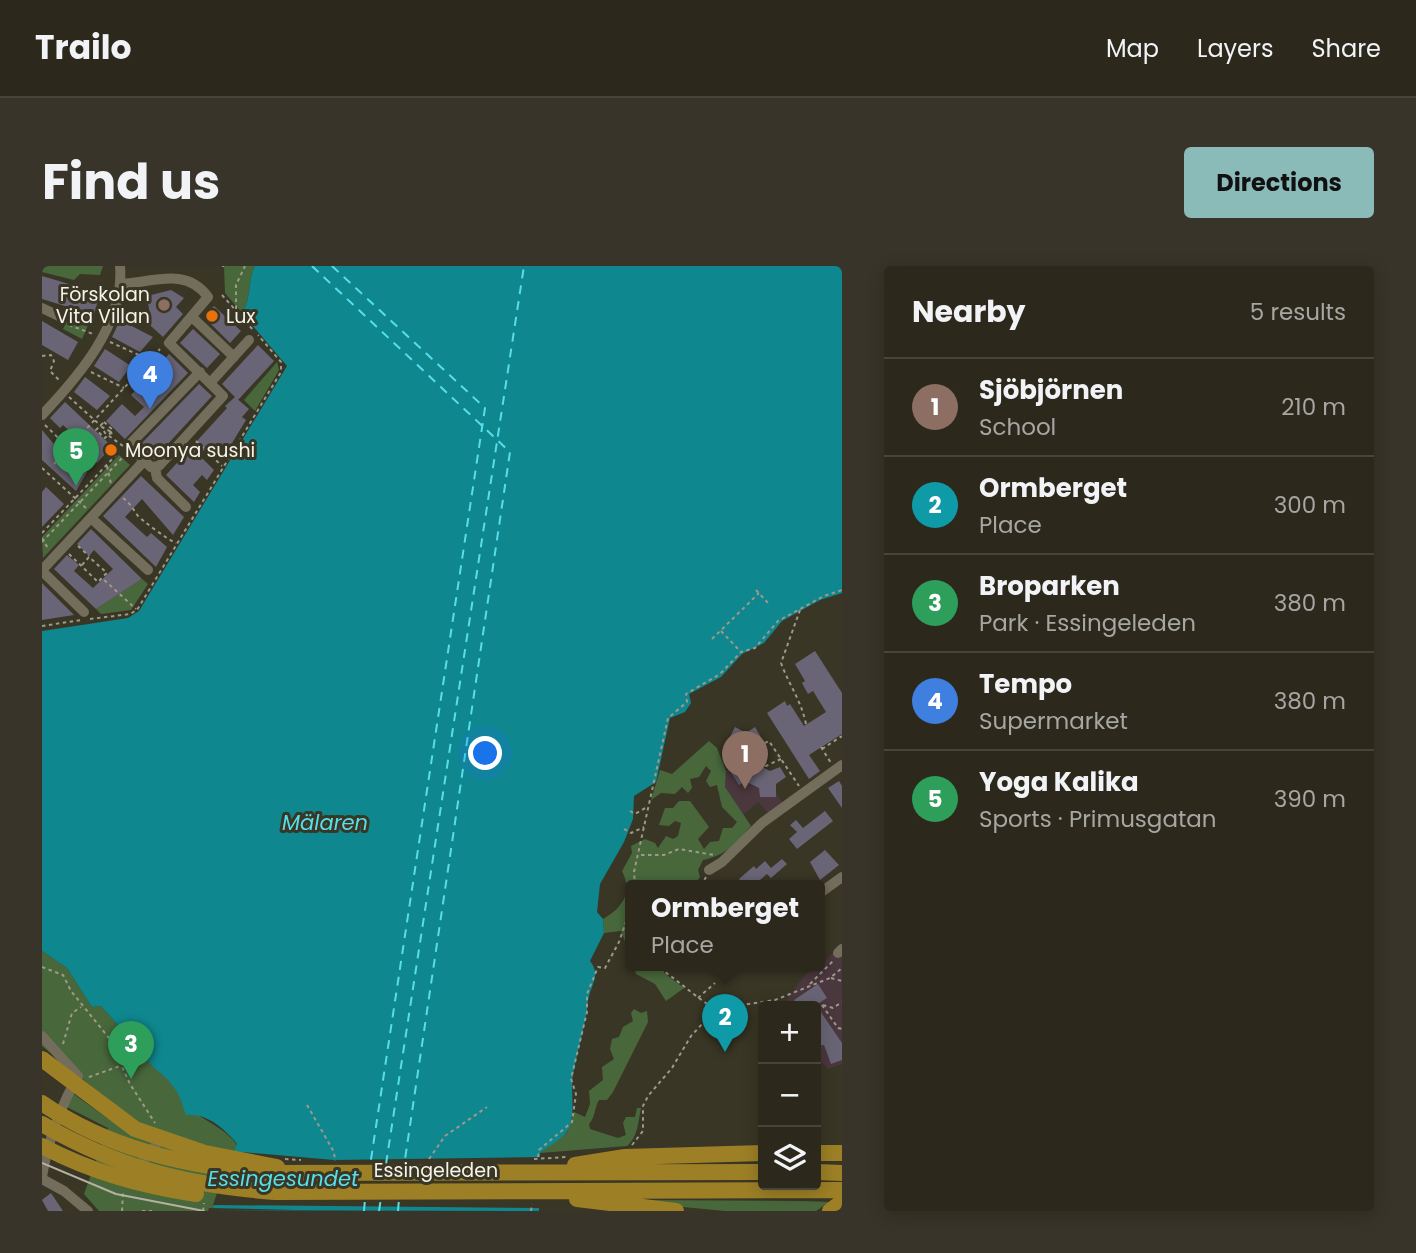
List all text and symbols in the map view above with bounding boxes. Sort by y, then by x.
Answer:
text: Trailo [35,24,132,71]
text: Map [1106,32,1159,65]
text: Layers [1197,32,1273,65]
text: Share [1311,32,1381,65]
button: Directions [1184,147,1374,218]
text: Find us [42,148,220,216]
place label: Förskolan Vita Villan [56,281,150,330]
text: Nearby [912,290,1026,333]
text: 5 results [1250,296,1346,328]
marker: Förskolan Vita Villan [156,297,172,313]
place label: Lux [226,303,255,330]
marker: Lux [204,308,220,324]
pin: 4 [127,351,173,409]
text: Sjöbjörnen [979,372,1123,408]
text: 1 [931,391,939,423]
text: 210 m [1281,391,1346,423]
text: School [979,411,1056,443]
pin: 5 [53,428,99,486]
place label: Moonya sushi [125,437,255,464]
marker: Moonya sushi [103,442,119,458]
text: Ormberget [979,470,1127,506]
text: 2 [928,489,942,521]
text: 300 m [1274,489,1346,521]
text: Place [979,509,1042,541]
text: Broparken [979,568,1120,604]
text: 3 [928,587,942,619]
text: 380 m [1274,587,1346,619]
text: Park · Essingeleden [979,607,1196,639]
text: Tempo [979,666,1072,702]
text: 4 [927,685,943,717]
text: 380 m [1274,685,1346,717]
text: Supermarket [979,705,1128,737]
pin: 1 [722,731,768,789]
your location [468,736,502,770]
text: Yoga Kalika [979,764,1139,800]
text: 5 [928,783,942,815]
text: 390 m [1274,783,1346,815]
text: Sports · Primusgatan [979,803,1217,835]
water label: Mälaren [282,808,368,837]
popup [625,880,825,971]
text: Ormberget [651,890,799,926]
text: Place [651,929,714,961]
pin: 2 [702,994,748,1052]
map controls [758,1001,821,1190]
button: + [758,1001,821,1064]
pin: 3 [108,1021,154,1079]
button: − [758,1064,821,1127]
button: layers [758,1127,821,1190]
street label: Essingeleden [374,1157,498,1184]
water label: Essingesundet [207,1164,359,1193]

